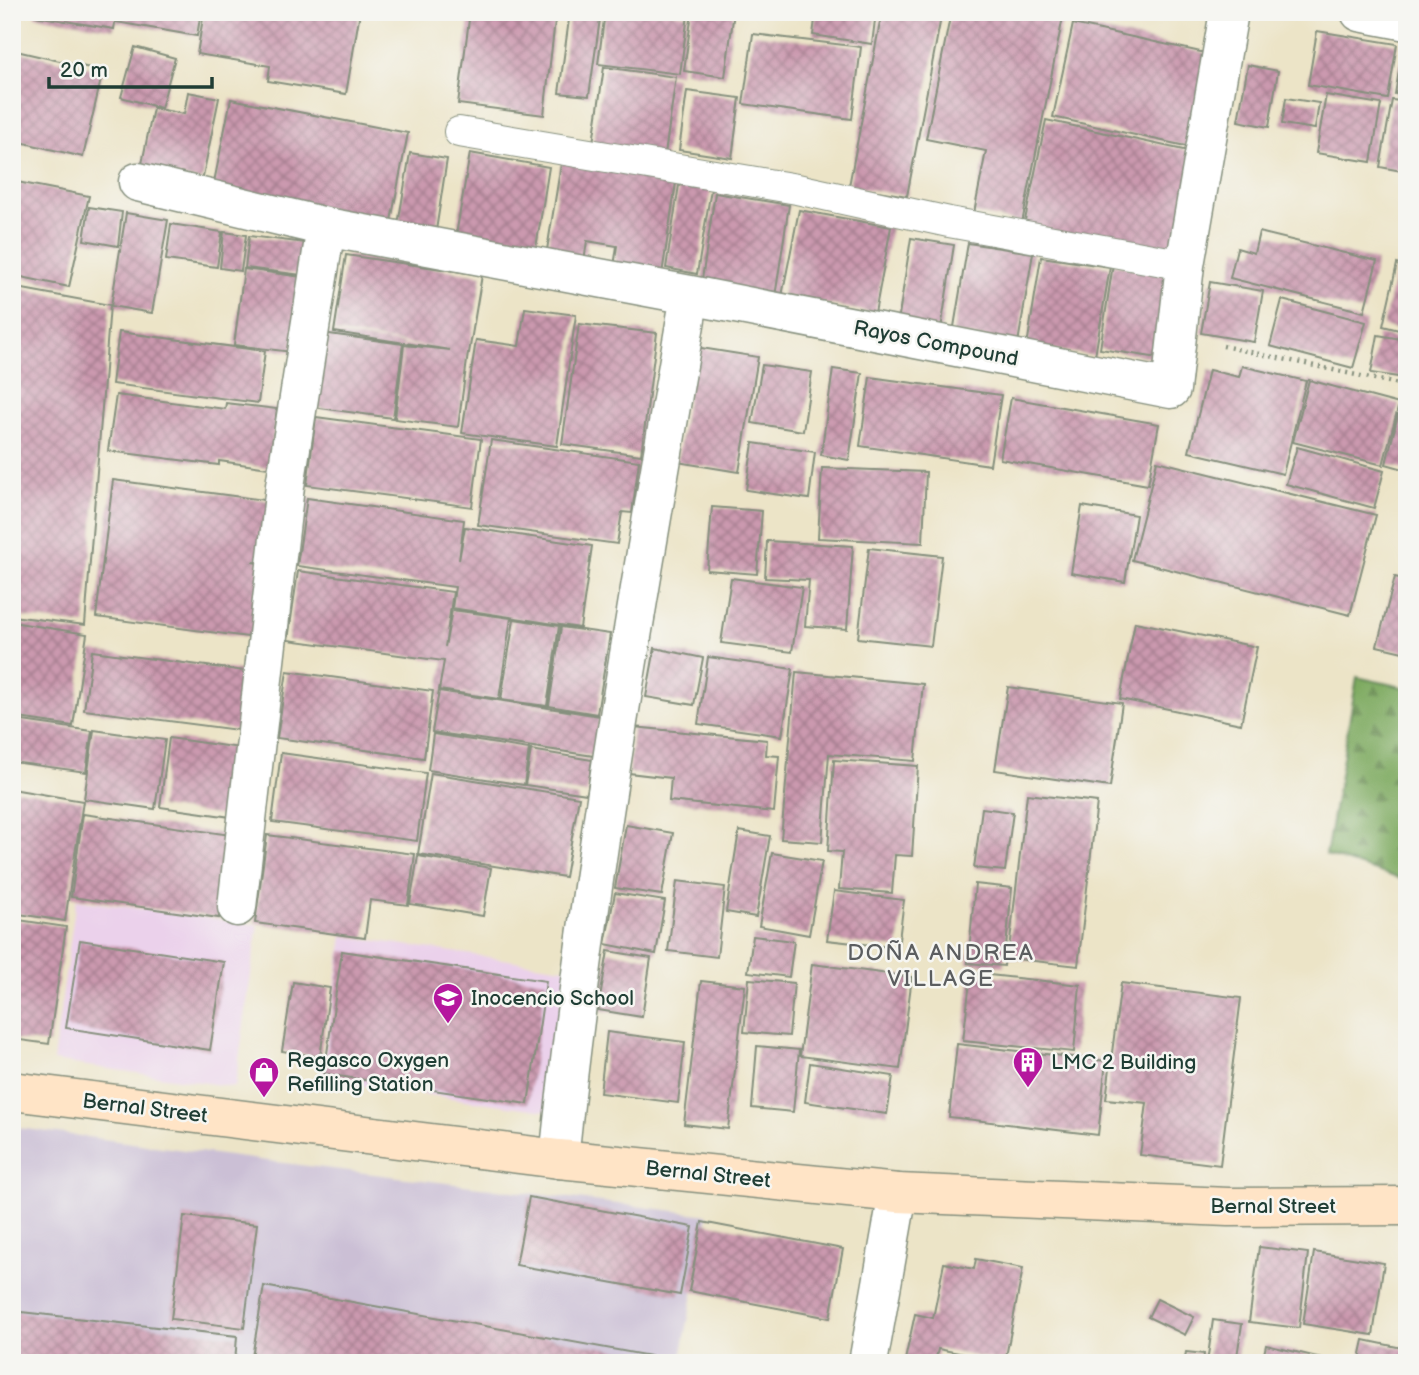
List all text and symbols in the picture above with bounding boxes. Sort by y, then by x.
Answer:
scale bar [49,46,212,90]
text: 20 m [60,58,108,83]
street label: Rayos Compound [851,315,1020,372]
district label: DOÑA ANDREA VILLAGE [847,939,1035,993]
school or university icon: Inocencio School [431,981,465,1025]
place label: Inocencio School [471,986,634,1011]
building icon: LMC 2 Building [1011,1045,1045,1089]
place label: Regasco Oxygen Refilling Station [287,1048,449,1097]
place label: LMC 2 Building [1051,1050,1196,1075]
shop icon: Regasco Oxygen Refilling Station [247,1055,281,1099]
street label: Bernal Street [81,1088,209,1129]
street label: Bernal Street [644,1155,772,1194]
street label: Bernal Street [1210,1194,1336,1219]

